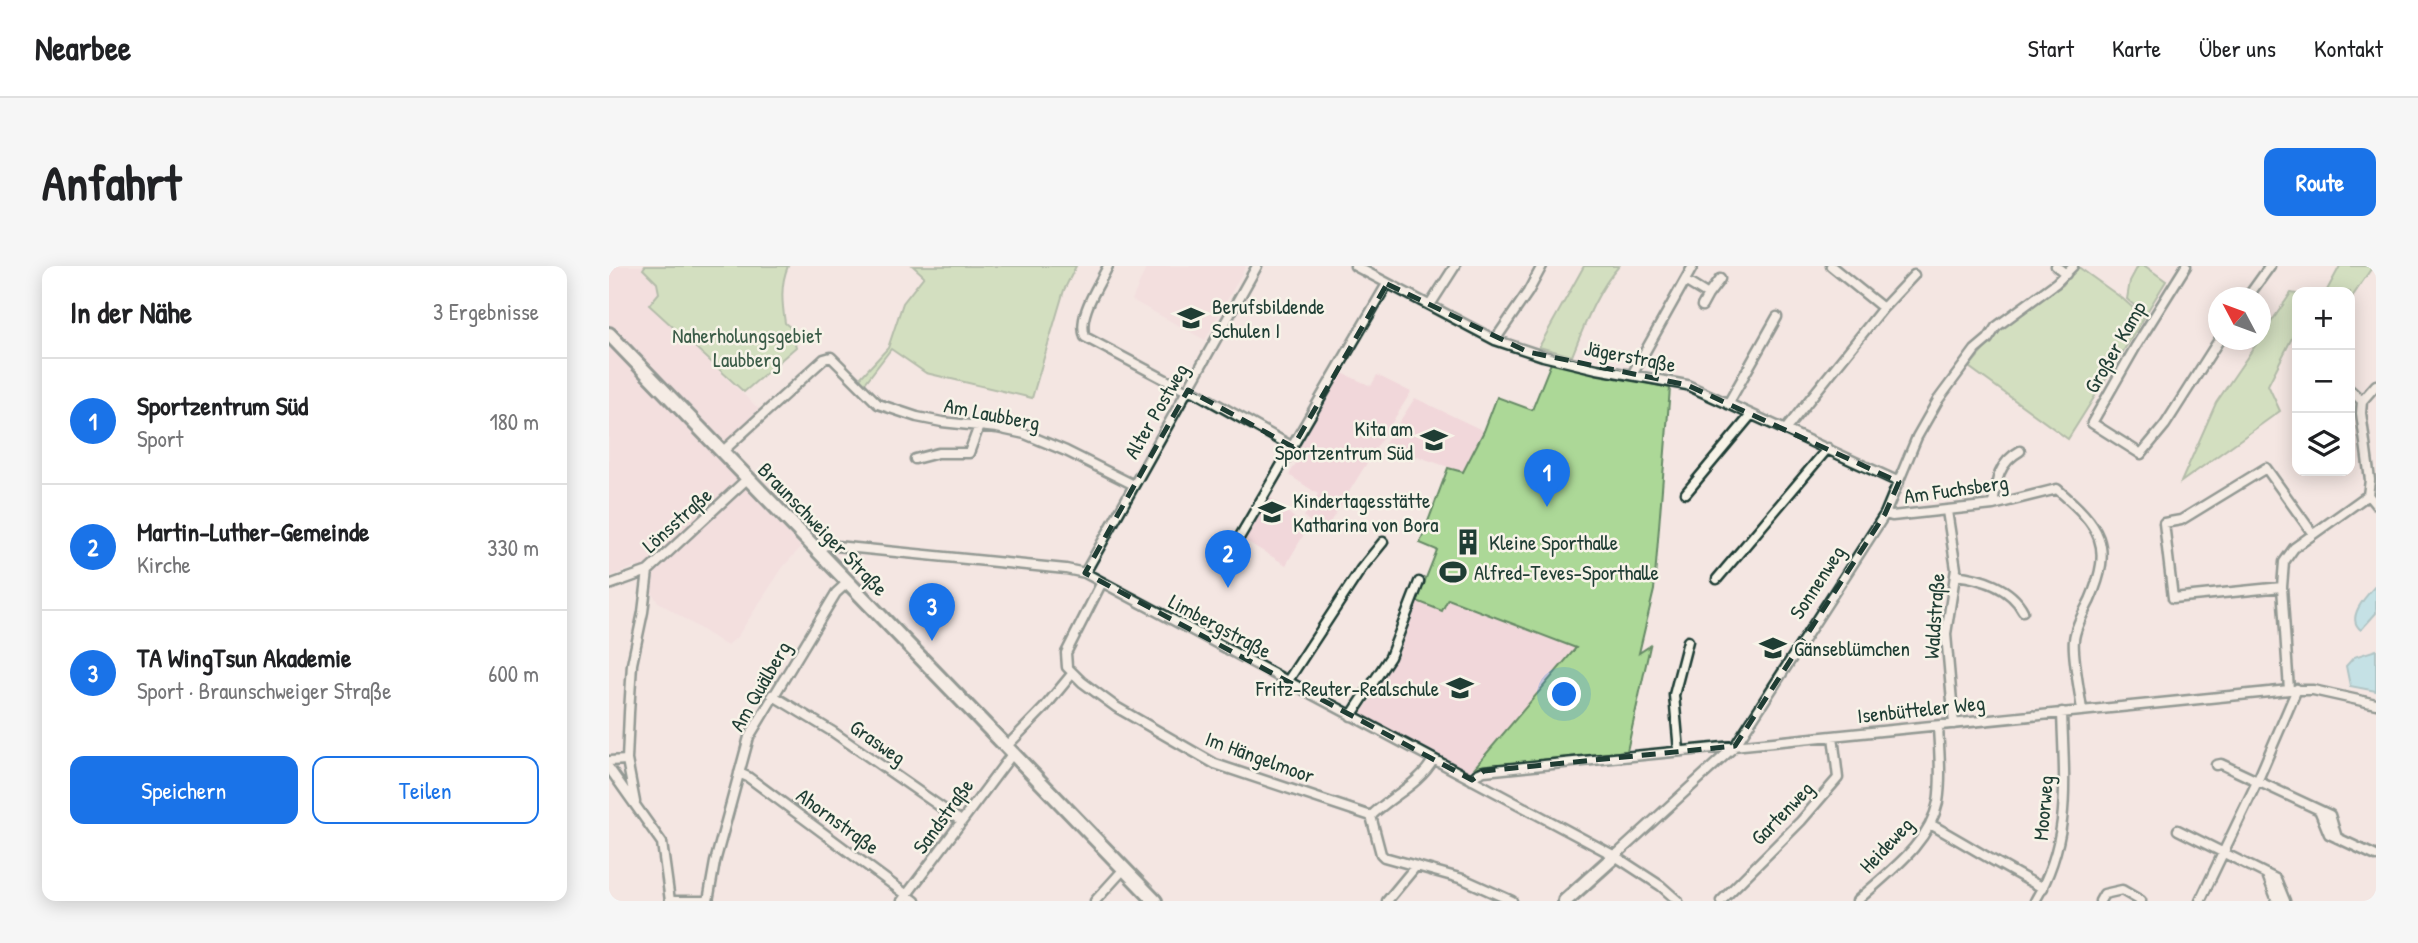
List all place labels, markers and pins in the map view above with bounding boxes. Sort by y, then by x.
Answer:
place label: Berufsbildende Schulen I [1212,292,1325,345]
school or university icon: Berufsbildende Schulen I [1176,303,1206,333]
place label: Kita am Sportzentrum Süd [1275,414,1413,467]
school or university icon: Kita am Sportzentrum Süd [1419,425,1449,455]
pin: 1 [1524,449,1570,507]
place label: Kindertagesstätte Katharina von Bora [1293,486,1438,539]
school or university icon: Kindertagesstätte Katharina von Bora [1257,497,1287,527]
building icon: Kleine Sporthalle [1453,527,1483,557]
place label: Kleine Sporthalle [1489,528,1618,557]
pin: 2 [1205,530,1251,588]
sports icon: Alfred-Teves-Sporthalle [1438,557,1468,587]
place label: Alfred-Teves-Sporthalle [1474,558,1659,587]
pin: 3 [909,583,955,641]
school or university icon: Gänseblümchen [1758,633,1788,663]
place label: Gänseblümchen [1794,634,1910,663]
school or university icon: Fritz-Reuter-Realschule [1445,673,1475,703]
place label: Fritz-Reuter-Realschule [1255,674,1439,703]

